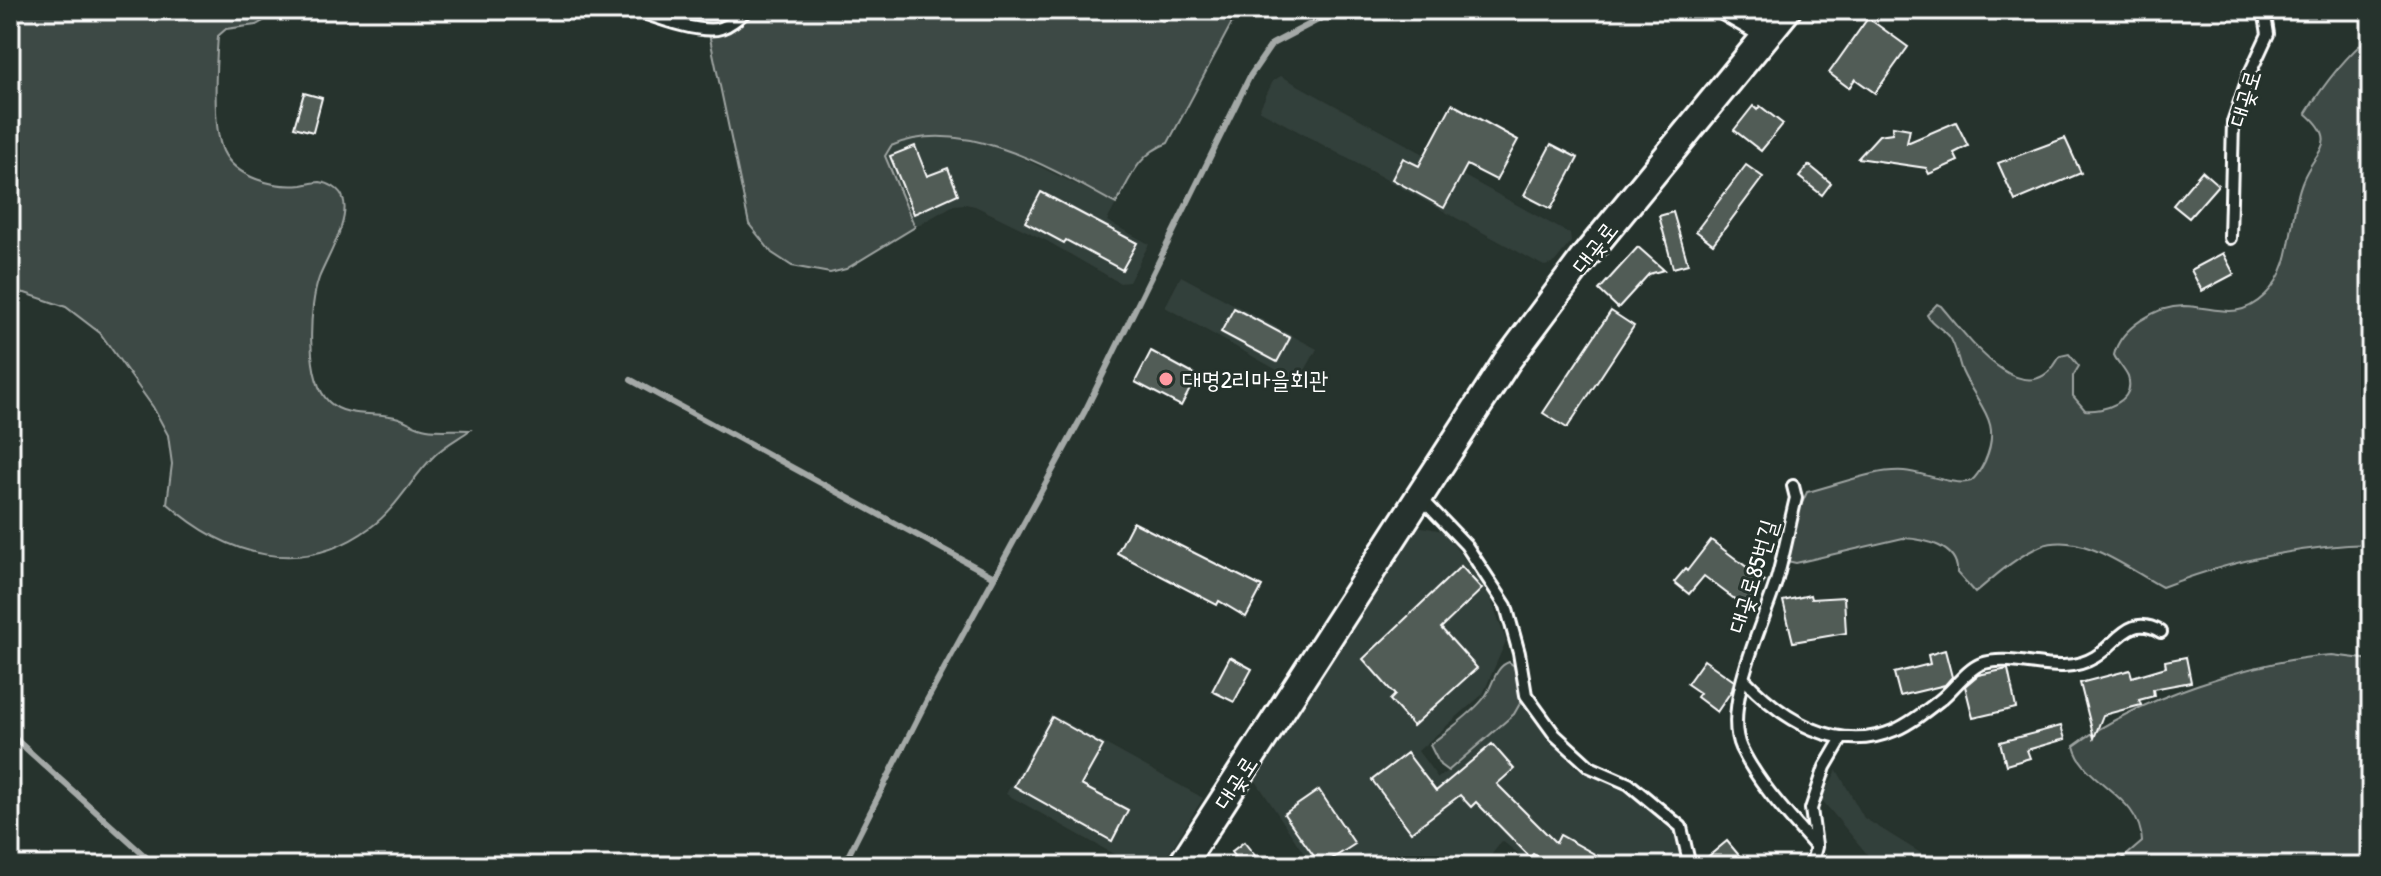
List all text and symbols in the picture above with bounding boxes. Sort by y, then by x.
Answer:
street label: 대곶로 [2220,66,2268,130]
street label: 대곶로 [1564,214,1624,280]
place label: 대명2리마을회관 [1182,363,1328,395]
marker: 대명2리마을회관 [1157,370,1175,388]
street label: 대곶로85번길 [1720,515,1784,637]
street label: 대곶로 [1206,749,1264,815]

